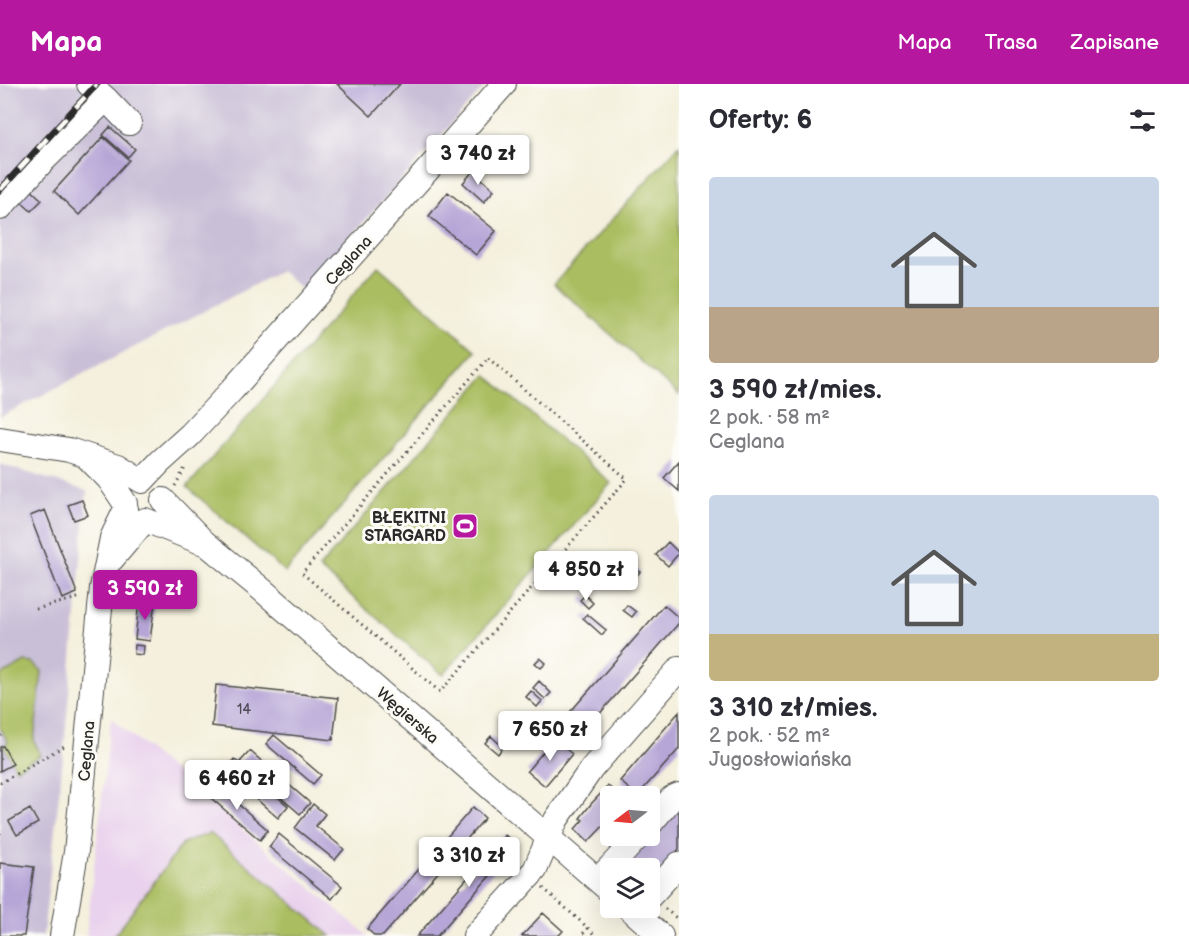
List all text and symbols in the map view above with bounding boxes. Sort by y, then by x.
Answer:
text: Mapa [30,26,102,59]
text: Mapa [898,30,952,55]
text: Trasa [985,30,1038,55]
text: Zapisane [1071,30,1159,55]
icon: filters [1126,104,1159,137]
text: Oferty: 6 [709,105,812,136]
pin: 3 740 zł [416,135,540,186]
text: 3 740 zł [440,142,516,166]
icon: home [880,216,988,324]
street label: Ceglana [322,232,376,290]
text: 3 590 zł/mies. [709,375,882,406]
text: 2 pok. · 58 m² [709,406,830,430]
text: Ceglana [709,430,785,454]
place label: BŁĘKITNI STARGARD [364,509,446,546]
sports icon: BŁĘKITNI STARGARD [450,511,480,541]
icon: home [880,534,988,642]
pin: 4 850 zł [524,551,648,602]
text: 4 850 zł [548,558,624,582]
pin: 3 590 zł [83,570,207,621]
text: 3 590 zł [107,577,183,601]
street label: Węgierska [372,684,442,748]
text: 3 310 zł/mies. [709,693,878,724]
house number: 14 [237,701,251,718]
pin: 7 650 zł [488,711,612,762]
text: 7 650 zł [512,718,588,742]
street label: Ceglana [75,720,100,782]
text: 2 pok. · 52 m² [709,724,830,748]
text: Jugosłowiańska [709,748,852,772]
pin: 6 460 zł [175,760,299,811]
text: 6 460 zł [199,767,275,791]
north arrow [600,786,660,846]
map controls [600,786,660,918]
pin: 3 310 zł [407,837,531,888]
text: 3 310 zł [433,844,505,868]
button: layers [600,858,660,918]

